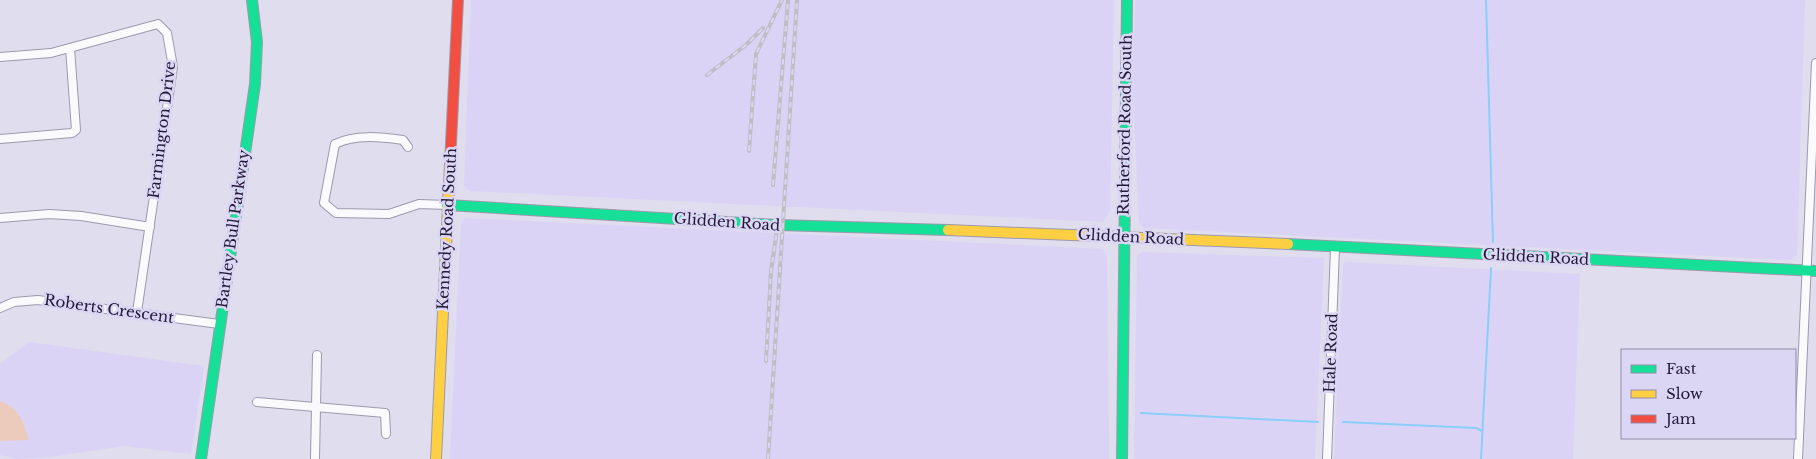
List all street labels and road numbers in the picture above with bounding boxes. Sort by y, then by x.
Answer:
street label: Rutherford Road South [1113,35,1136,215]
street label: Farmington Drive [144,60,179,200]
street label: Kennedy Road South [433,147,460,311]
street label: Bartley Bull Parkway [212,148,253,309]
street label: Glidden Road [673,208,781,235]
street label: Glidden Road [1077,224,1185,249]
street label: Glidden Road [1482,244,1590,269]
street label: Roberts Crescent [43,290,176,327]
street label: Hale Road [1320,313,1341,393]

